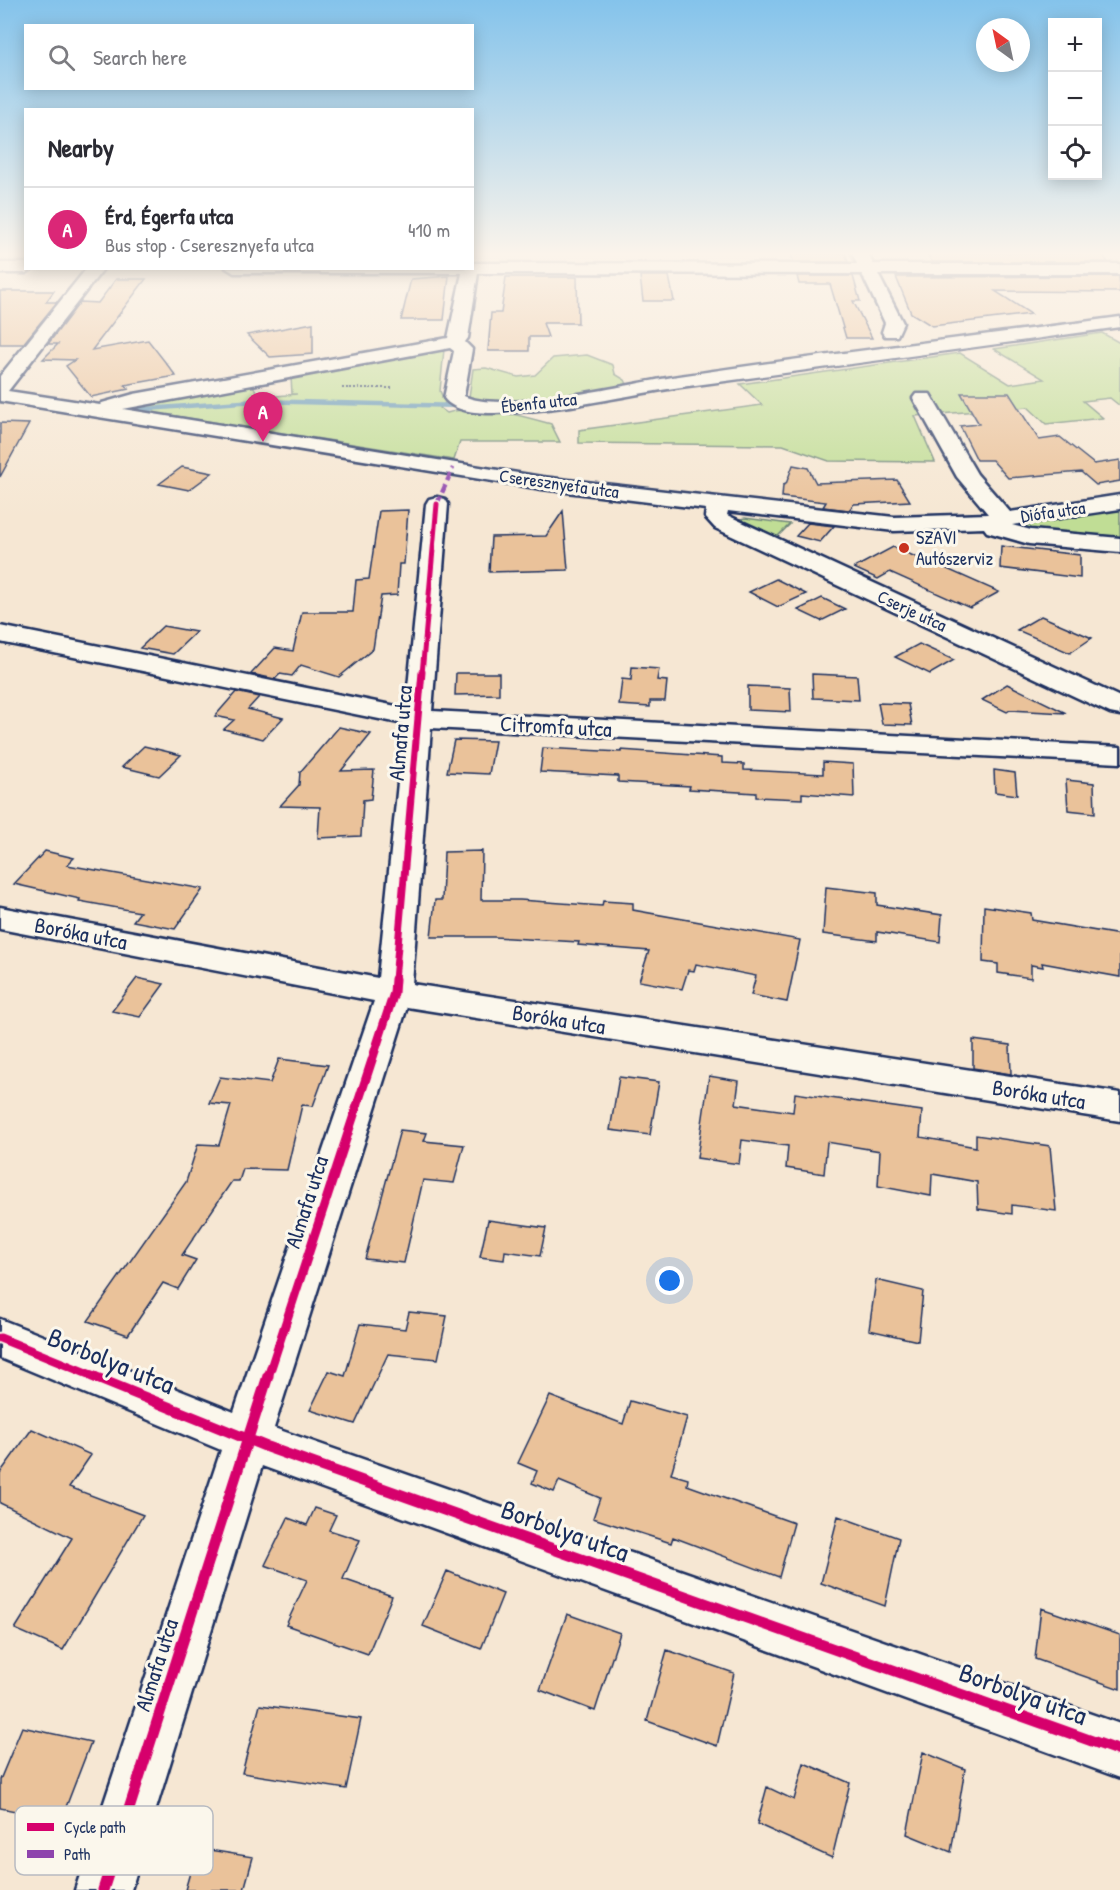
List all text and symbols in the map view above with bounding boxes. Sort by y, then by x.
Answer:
north arrow [976,18,1030,72]
map controls [1048,18,1102,180]
button: + [1048,18,1102,72]
search box [24,24,474,90]
icon: search [45,41,78,74]
text: Search here [93,42,187,72]
button: − [1048,72,1102,126]
button: locate [1048,126,1102,180]
text: Nearby [48,130,114,165]
text: Érd, Égerfa utca [105,201,233,231]
text: A [63,216,72,243]
text: 410 m [408,216,450,243]
text: Bus stop · Cseresznyefa utca [105,231,314,258]
street label: Ébenfa utca [500,386,578,419]
pin: A [244,392,282,442]
street label: Cseresznyefa utca [498,463,621,504]
street label: Diófa utca [1019,495,1087,528]
place label: SZAVI Autószerviz [916,525,993,571]
marker: SZAVI Autószerviz [897,541,911,555]
street label: Cserje utca [873,584,951,637]
street label: Almafa utca [381,684,419,782]
street label: Citromfa utca [499,708,613,744]
street label: Boróka utca [32,909,130,957]
street label: Boróka utca [510,997,608,1041]
street label: Boróka utca [990,1072,1088,1116]
street label: Almafa utca [277,1152,335,1252]
your location [655,1266,684,1295]
street label: Borbolya utca [42,1318,180,1403]
street label: Borbolya utca [496,1490,635,1571]
street label: Almafa utca [127,1615,185,1715]
street label: Borbolya utca [954,1653,1093,1734]
legend [15,1806,213,1875]
text: Cycle path [64,1816,126,1838]
text: Path [64,1843,90,1865]

